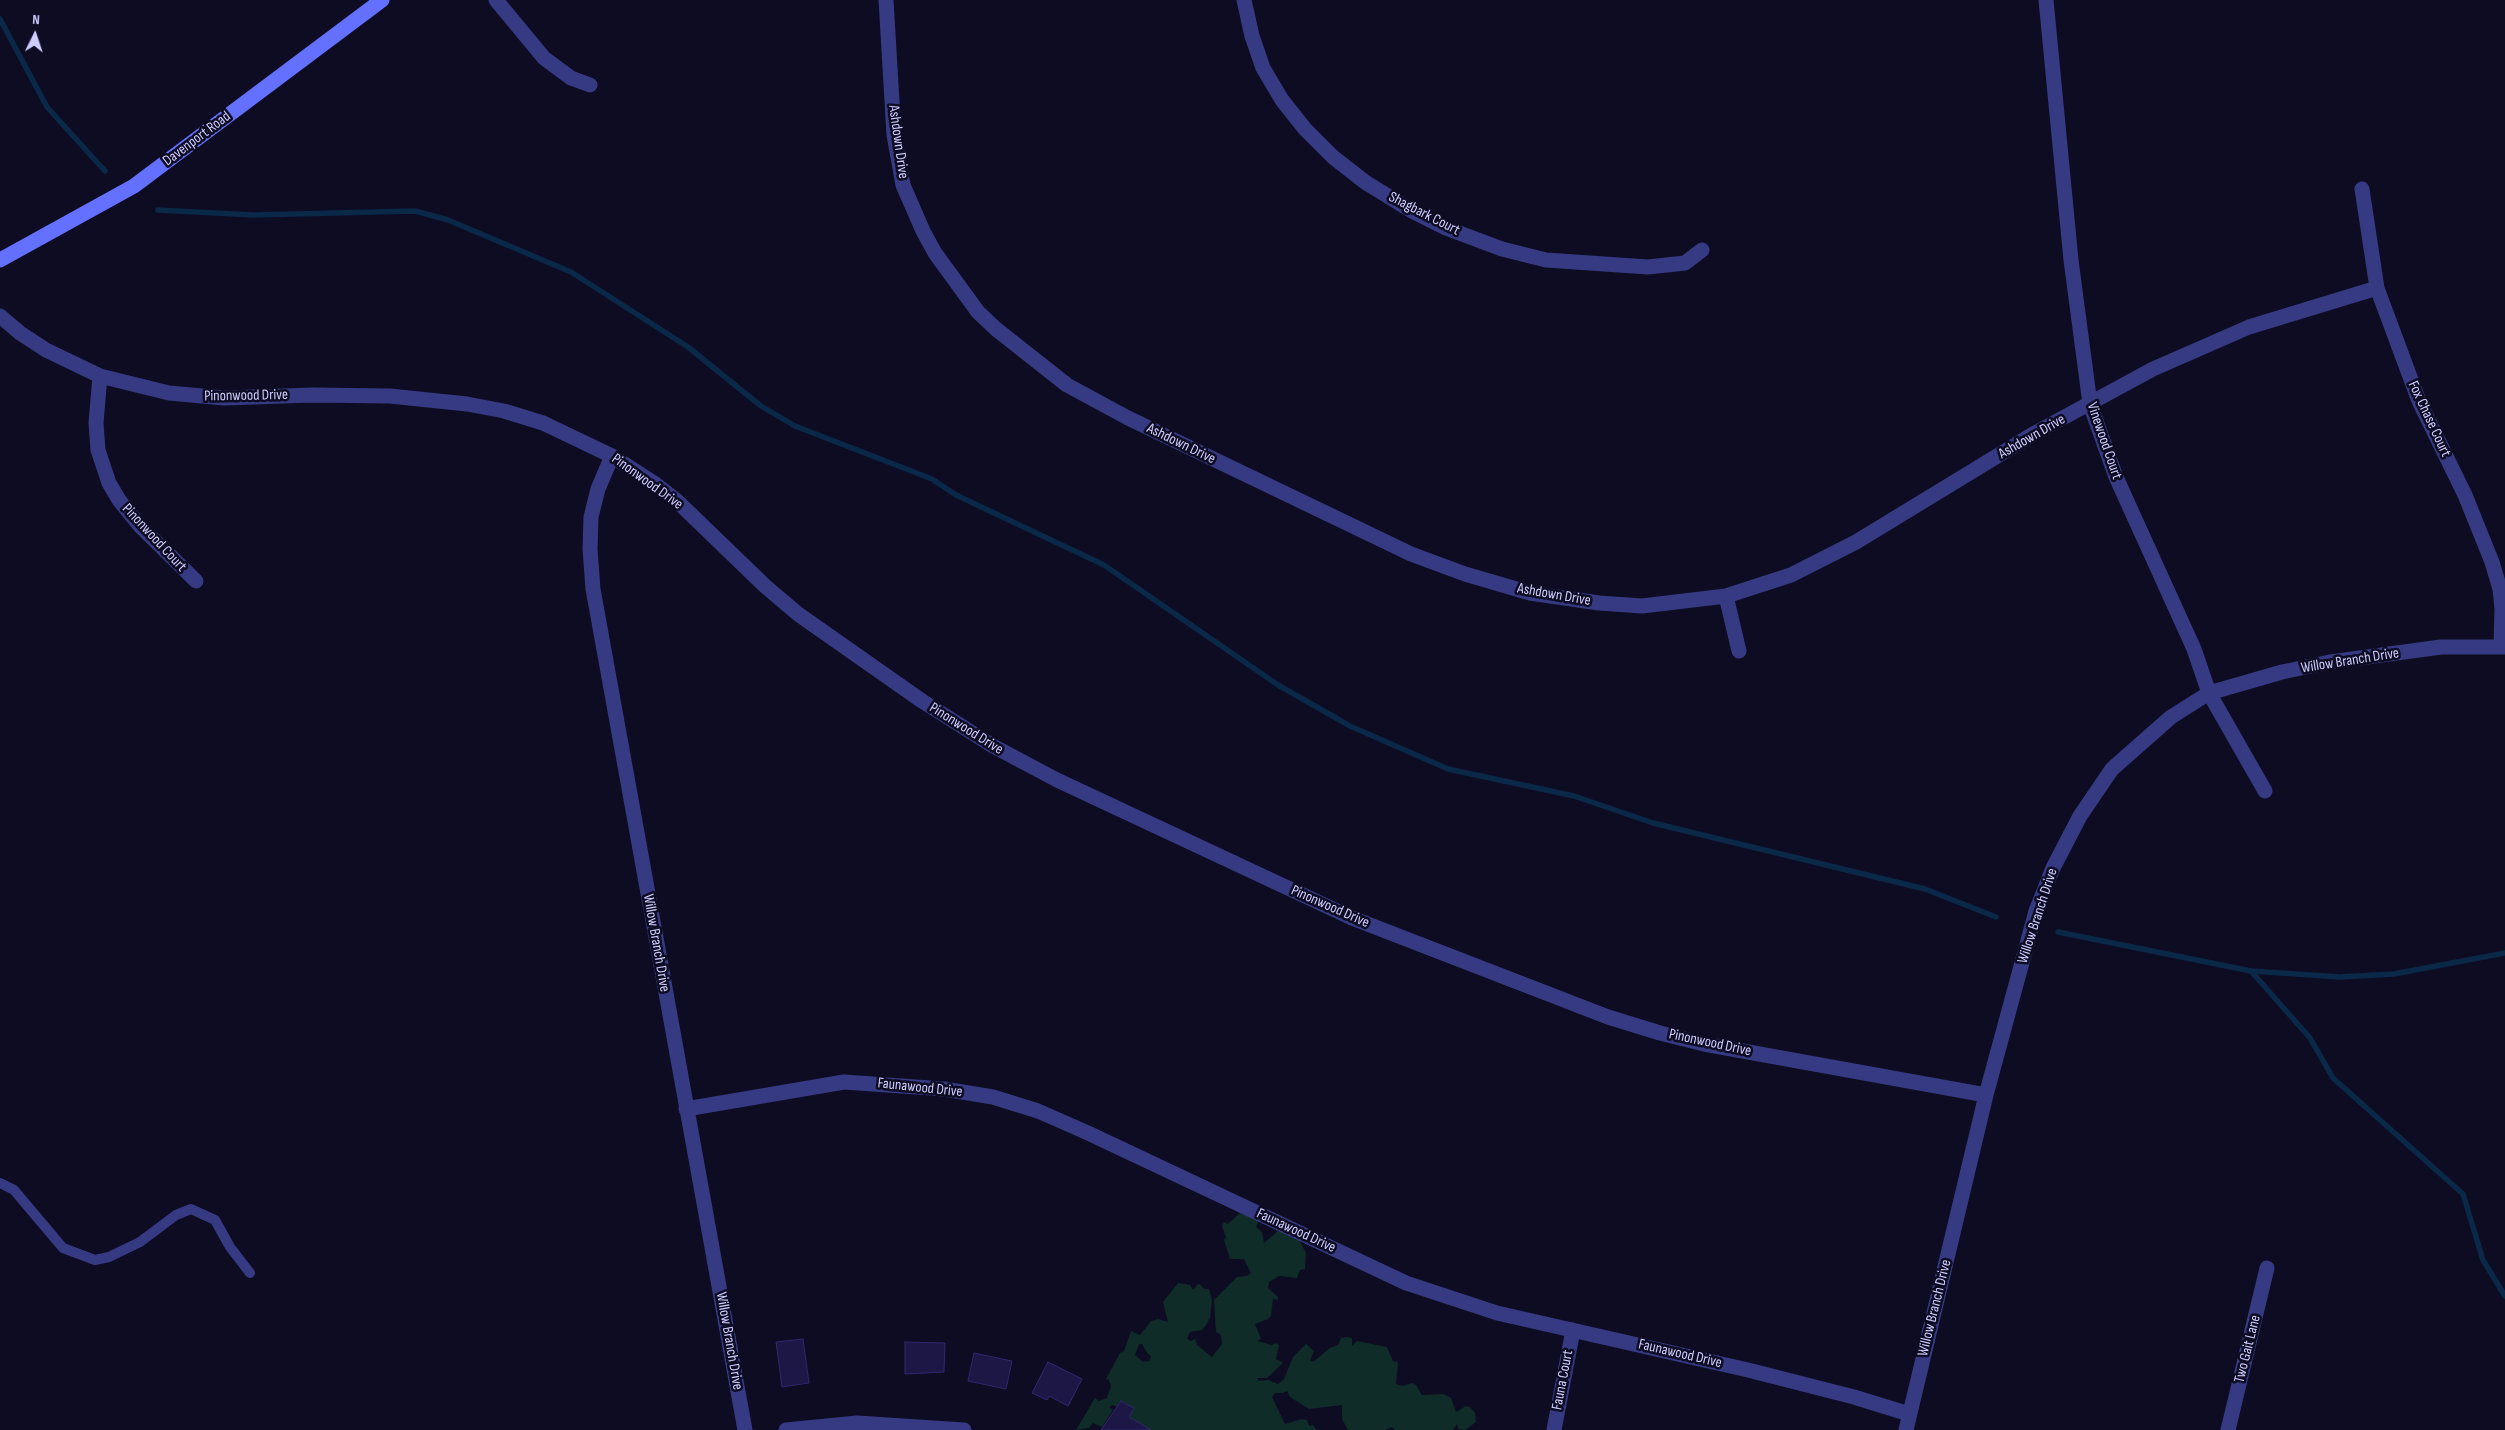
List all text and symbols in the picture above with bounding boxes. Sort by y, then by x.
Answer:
north arrow [10,10,60,60]
text: N [32,11,40,28]
street label: Ashdown Drive [884,104,912,180]
street label: Davenport Road [160,108,234,170]
street label: Shagbark Court [1385,188,1463,240]
street label: Fox Chase Court [2404,378,2454,460]
street label: Pinonwood Drive [204,386,288,406]
street label: Vinewood Court [2082,400,2126,482]
street label: Ashdown Drive [1995,411,2069,463]
street label: Ashdown Drive [1144,420,1218,468]
street label: Pinonwood Drive [608,450,686,514]
street label: Pinonwood Court [118,500,190,576]
street label: Ashdown Drive [1516,580,1592,610]
street label: Willow Branch Drive [2300,644,2400,678]
street label: Pinonwood Drive [926,699,1006,759]
street label: Willow Branch Drive [2014,866,2062,966]
street label: Pinonwood Drive [1288,882,1372,932]
street label: Willow Branch Drive [639,893,673,993]
street label: Pinonwood Drive [1667,1025,1753,1061]
street label: Faunawood Drive [877,1075,963,1101]
street label: Faunawood Drive [1254,1205,1338,1257]
street label: Willow Branch Drive [1914,1258,1956,1358]
street label: Willow Branch Drive [712,1291,746,1391]
street label: Two Gait Lane [2231,1313,2265,1385]
street label: Faunawood Drive [1636,1336,1724,1372]
street label: Fauna Court [1548,1348,1578,1412]

